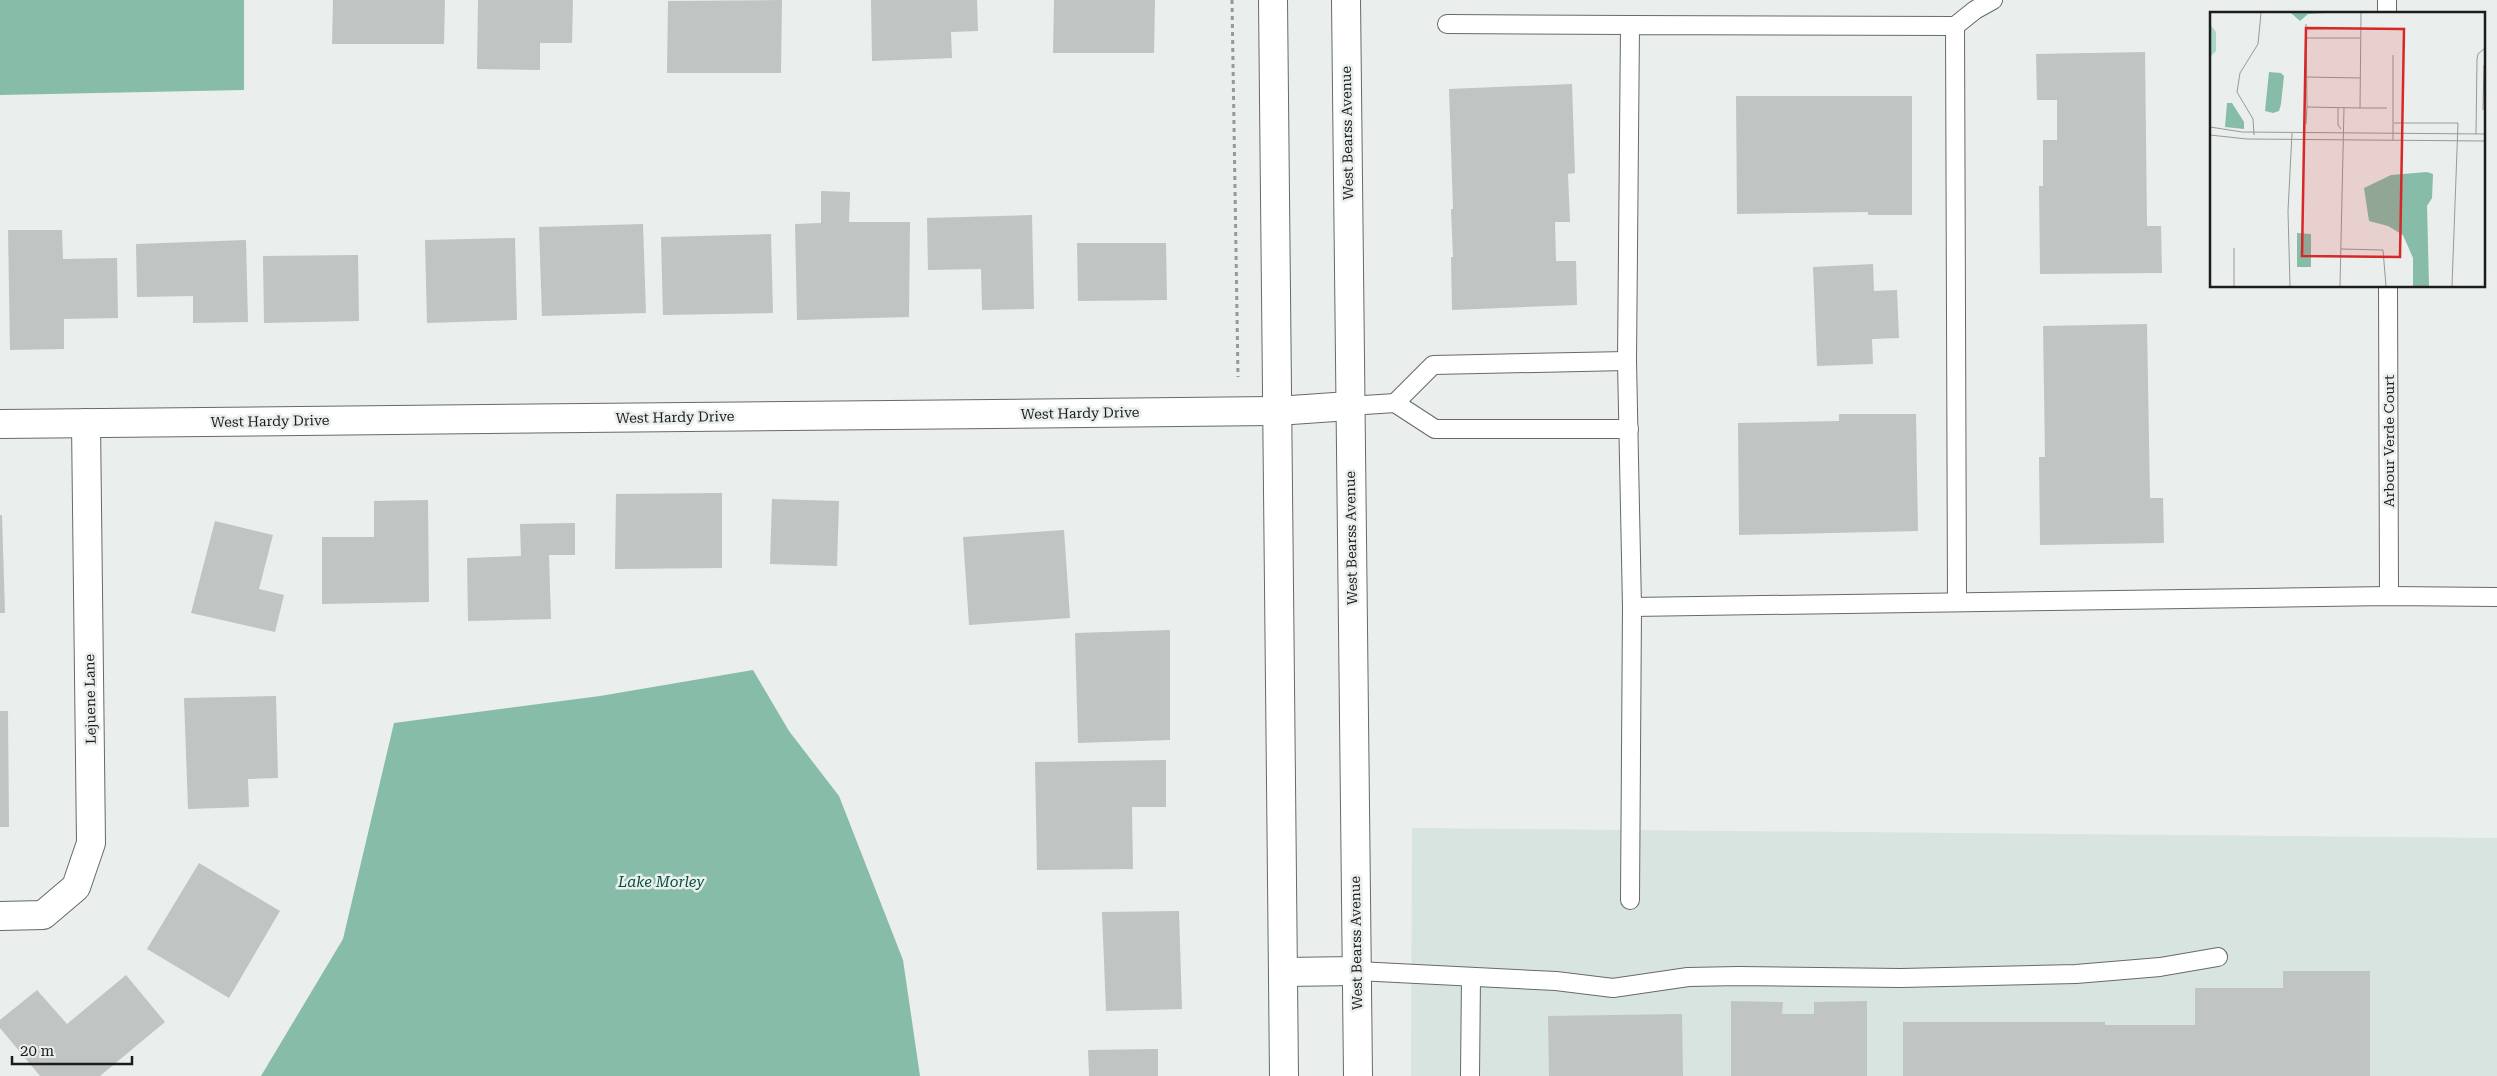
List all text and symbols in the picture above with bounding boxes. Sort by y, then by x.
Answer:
inset map [2210,12,2484,288]
street label: West Bearss Avenue [1338,66,1356,200]
street label: Arbour Verde Court [2381,375,2397,507]
street label: West Hardy Drive [1020,404,1140,422]
street label: West Hardy Drive [615,408,735,426]
street label: West Hardy Drive [210,412,330,430]
street label: West Bearss Avenue [1342,471,1360,605]
street label: Lejuene Lane [81,653,99,744]
water label: Lake Morley [617,873,704,891]
street label: West Bearss Avenue [1347,876,1365,1010]
scale bar [12,1034,132,1066]
text: 20 m [20,1042,55,1060]

